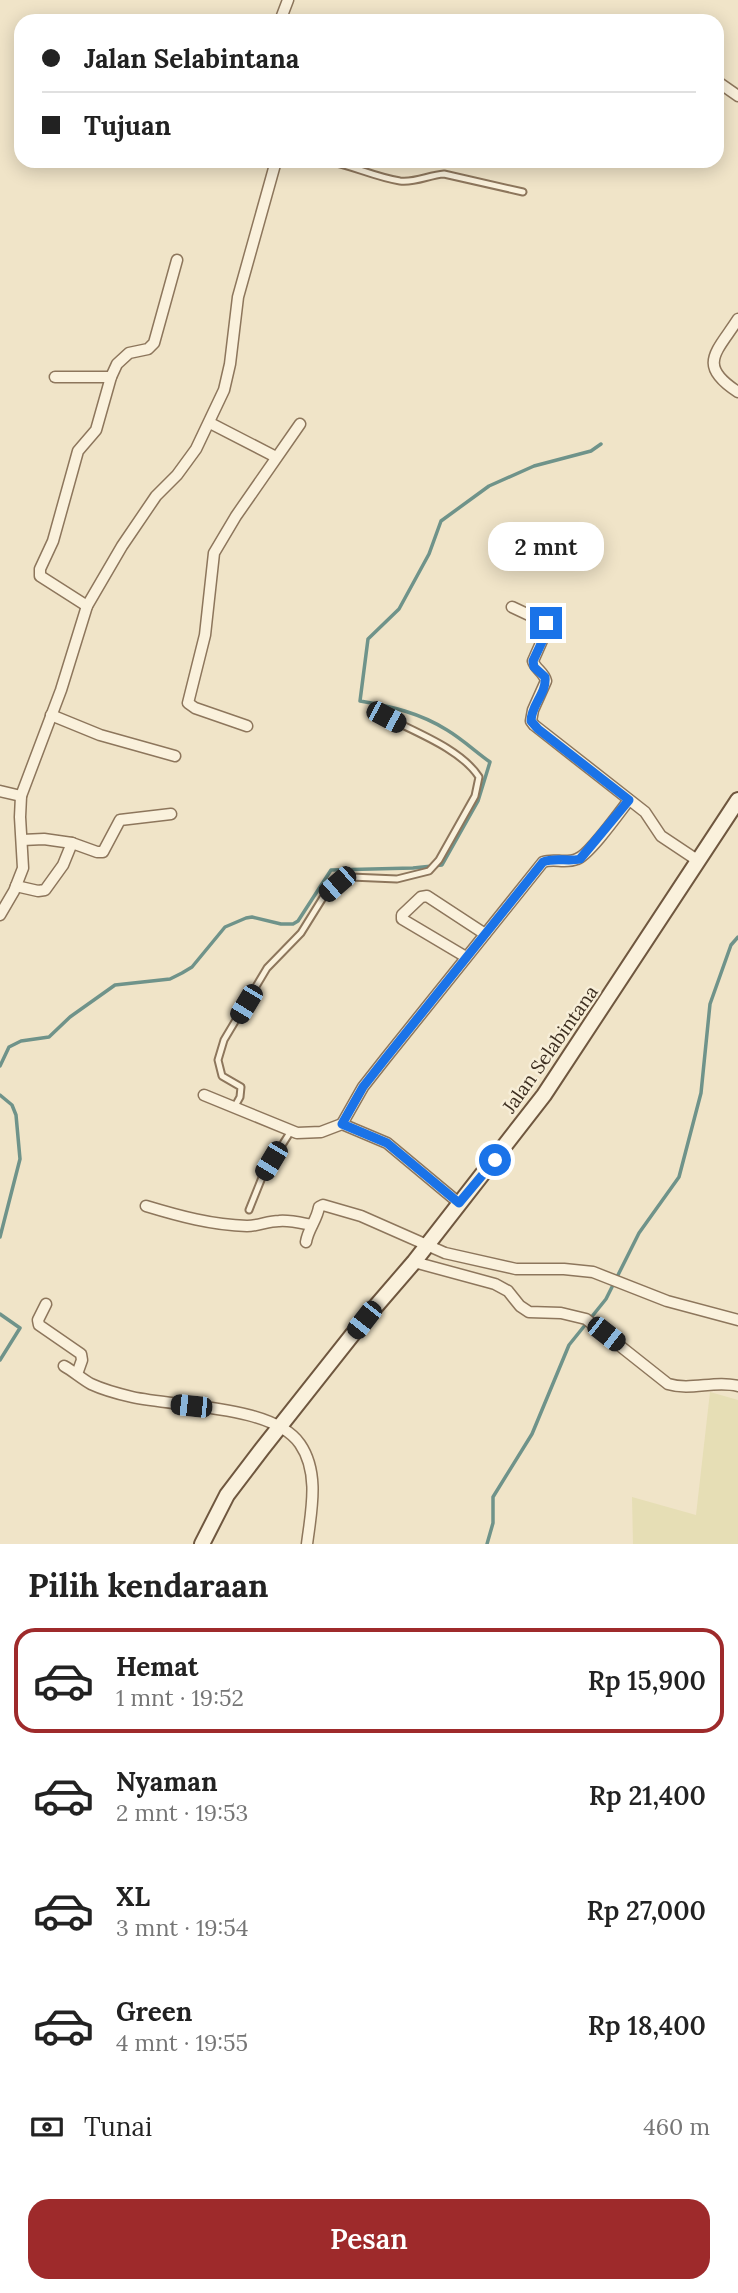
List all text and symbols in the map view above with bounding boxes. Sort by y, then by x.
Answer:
text: Jalan Selabintana [84,42,299,75]
text: Tujuan [84,109,171,142]
callout: 2 mnt [488,522,604,570]
text: 2 mnt [515,532,577,561]
route end [530,607,562,639]
car [363,698,410,736]
car [315,862,360,906]
street label: Jalan Selabintana [496,980,603,1118]
car [227,981,266,1027]
car [252,1138,291,1184]
route start [479,1144,511,1176]
car [343,1297,386,1343]
car [583,1313,630,1355]
car [170,1393,213,1419]
text: Pilih kendaraan [28,1565,268,1606]
icon: car [32,1649,95,1712]
text: Hemat [116,1650,198,1683]
text: Rp 15,900 [588,1664,706,1697]
text: 1 mnt · 19:52 [116,1683,244,1712]
icon: car [32,1764,95,1827]
text: Nyaman [116,1765,217,1798]
text: Rp 21,400 [589,1779,706,1812]
text: 2 mnt · 19:53 [116,1798,248,1827]
icon: car [32,1879,95,1942]
text: XL [116,1880,150,1913]
text: Rp 27,000 [586,1894,706,1927]
text: 3 mnt · 19:54 [116,1913,248,1942]
icon: car [32,1994,95,2057]
text: Green [116,1995,192,2028]
text: Rp 18,400 [588,2009,706,2042]
text: 4 mnt · 19:55 [116,2028,248,2057]
icon: cash [28,2108,66,2146]
text: Tunai [84,2110,152,2143]
text: 460 m [643,2112,710,2141]
button: Pesan [28,2199,710,2279]

